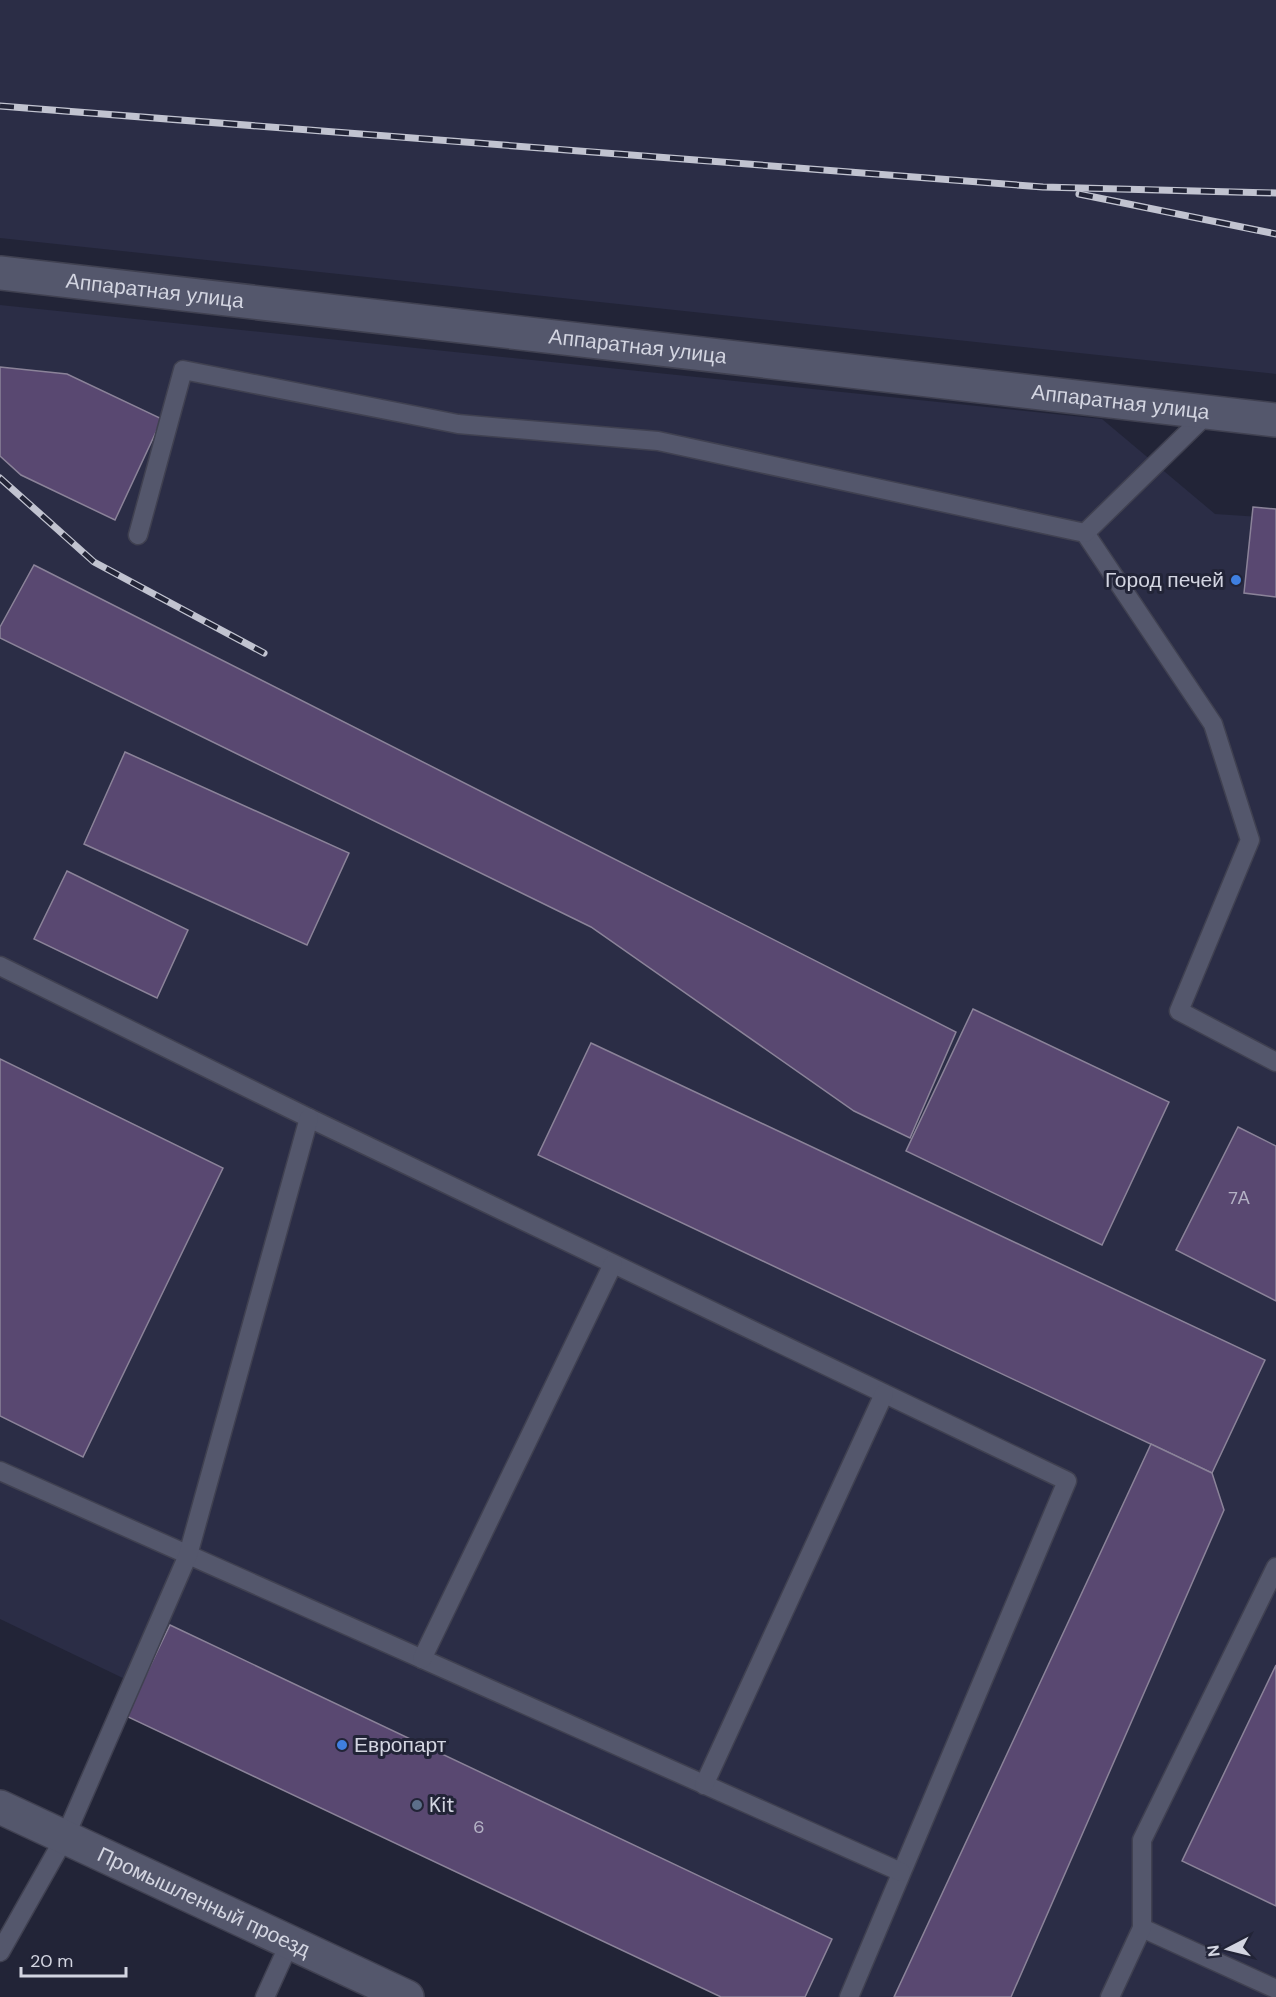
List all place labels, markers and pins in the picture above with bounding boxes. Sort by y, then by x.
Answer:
place label: Город печей [1105,566,1224,594]
marker: Город печей [1229,573,1243,587]
place label: Европарт [354,1731,447,1759]
marker: Европарт [335,1738,349,1752]
place label: Kit [429,1791,455,1819]
marker: Kit [410,1798,424,1812]

